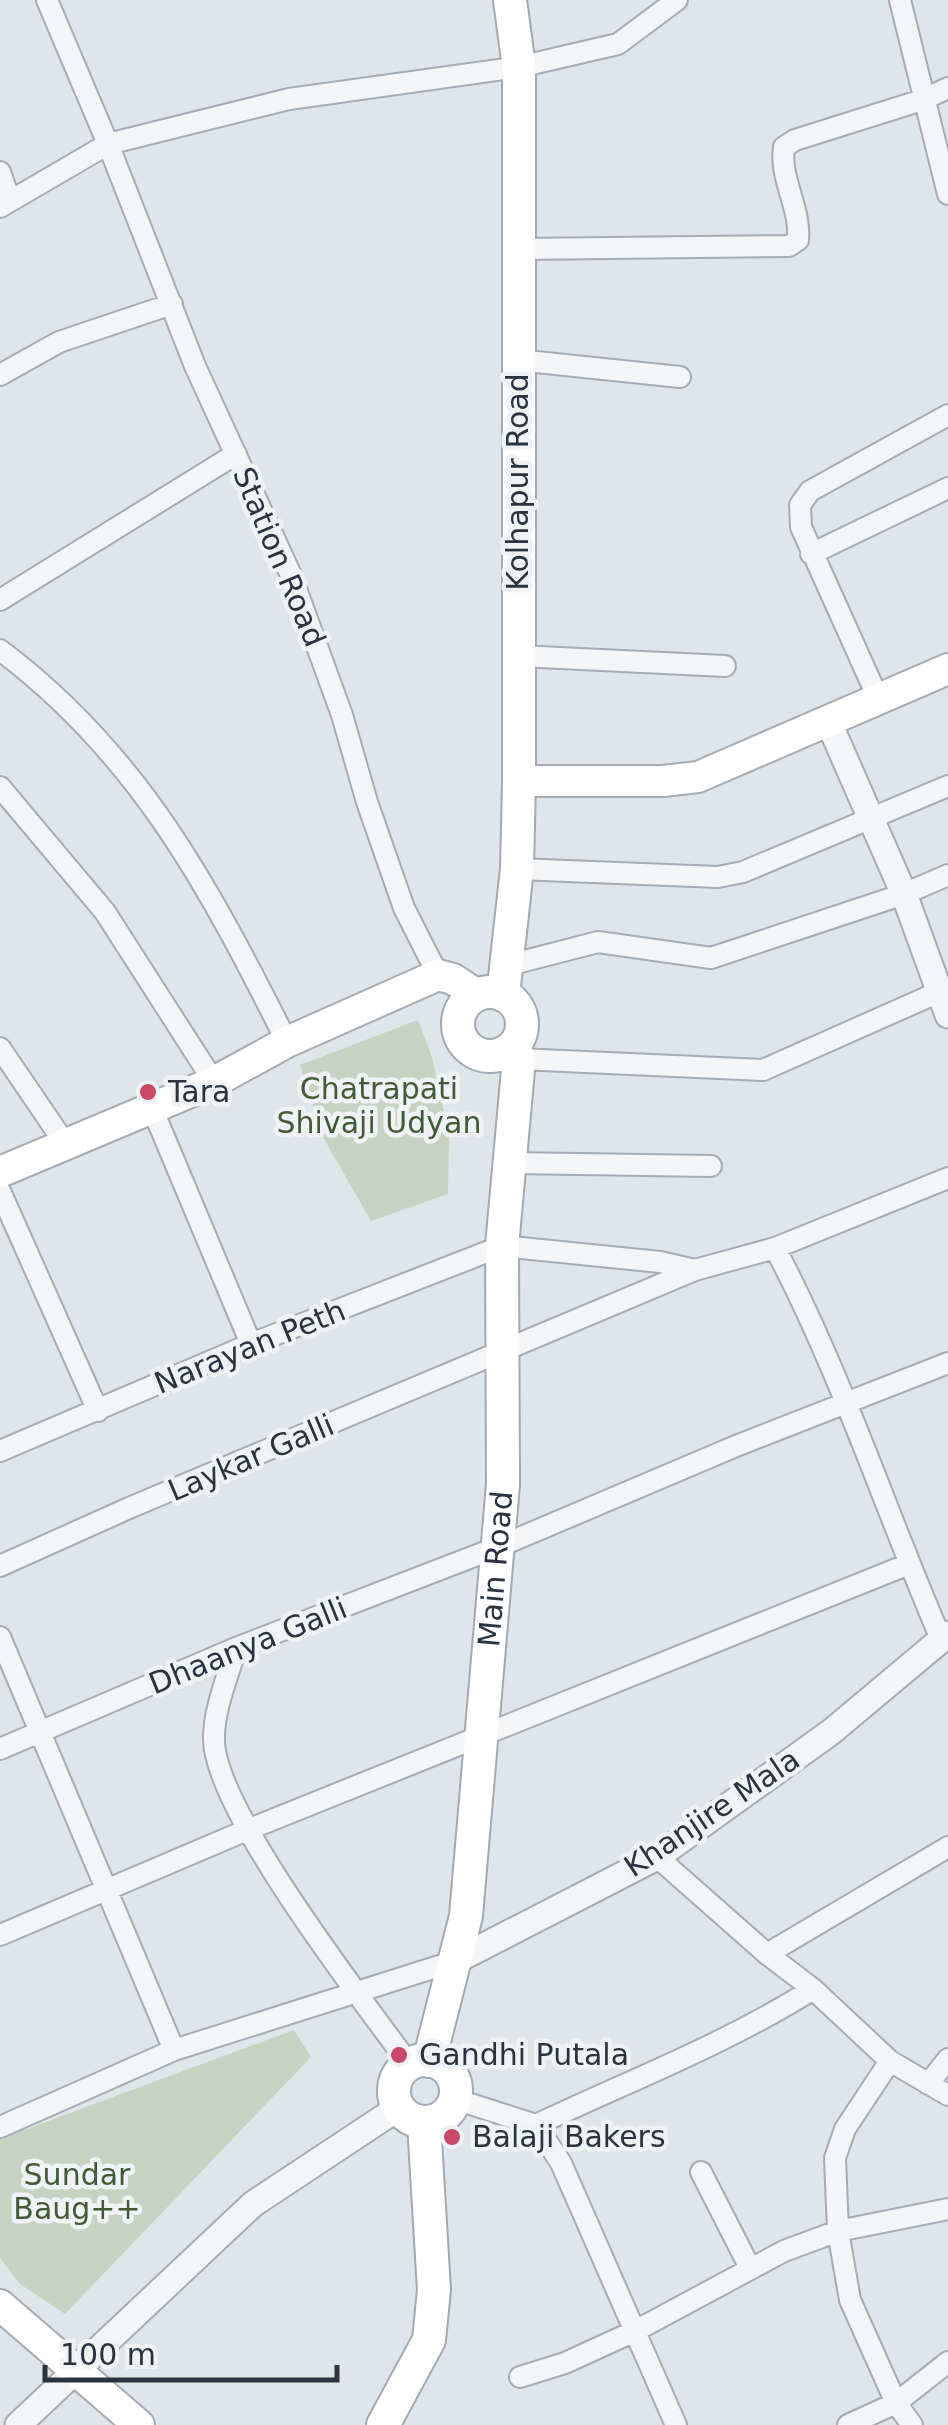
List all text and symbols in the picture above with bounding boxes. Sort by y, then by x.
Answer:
street label: Kolhapur Road [500,373,535,591]
street label: Station Road [226,462,333,652]
park label: Chatrapati Shivaji Udyan [277,1071,481,1140]
place label: Tara [167,1074,230,1109]
marker: Tara [137,1081,159,1103]
street label: Narayan Peth [149,1292,350,1401]
street label: Laykar Galli [163,1407,339,1508]
street label: Main Road [471,1489,519,1648]
street label: Dhaanya Galli [144,1590,352,1701]
street label: Khanjire Mala [618,1741,806,1884]
place label: Gandhi Putala [419,2037,629,2072]
marker: Gandhi Putala [388,2044,410,2066]
place label: Balaji Bakers [472,2119,666,2154]
marker: Balaji Bakers [441,2126,463,2148]
park label: Sundar Baug++ [13,2157,141,2226]
scale bar [45,2320,338,2382]
text: 100 m [60,2337,156,2372]

